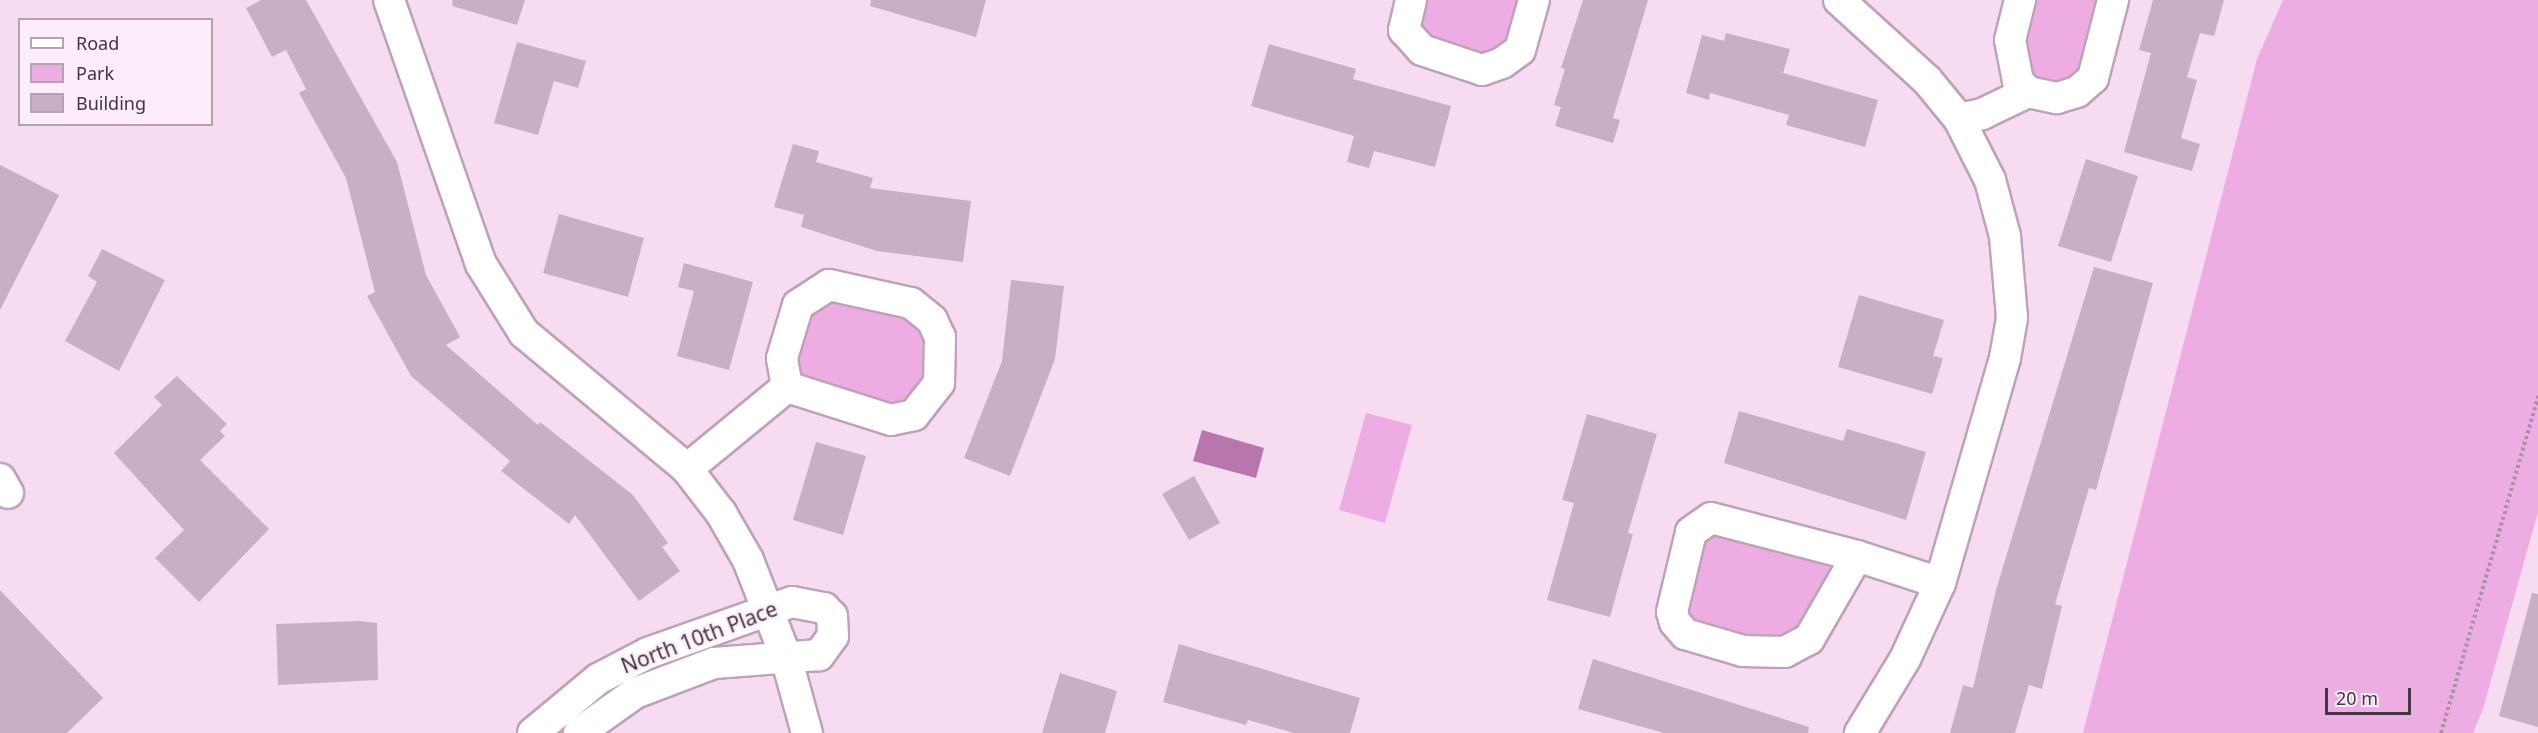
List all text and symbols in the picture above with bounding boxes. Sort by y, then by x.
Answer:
legend [18,18,213,126]
text: Road [76,31,119,55]
text: Park [76,61,114,85]
text: Building [76,91,146,115]
street label: North 10th Place [617,596,781,678]
scale bar [2328,676,2414,714]
text: 20 m [2336,686,2378,710]

